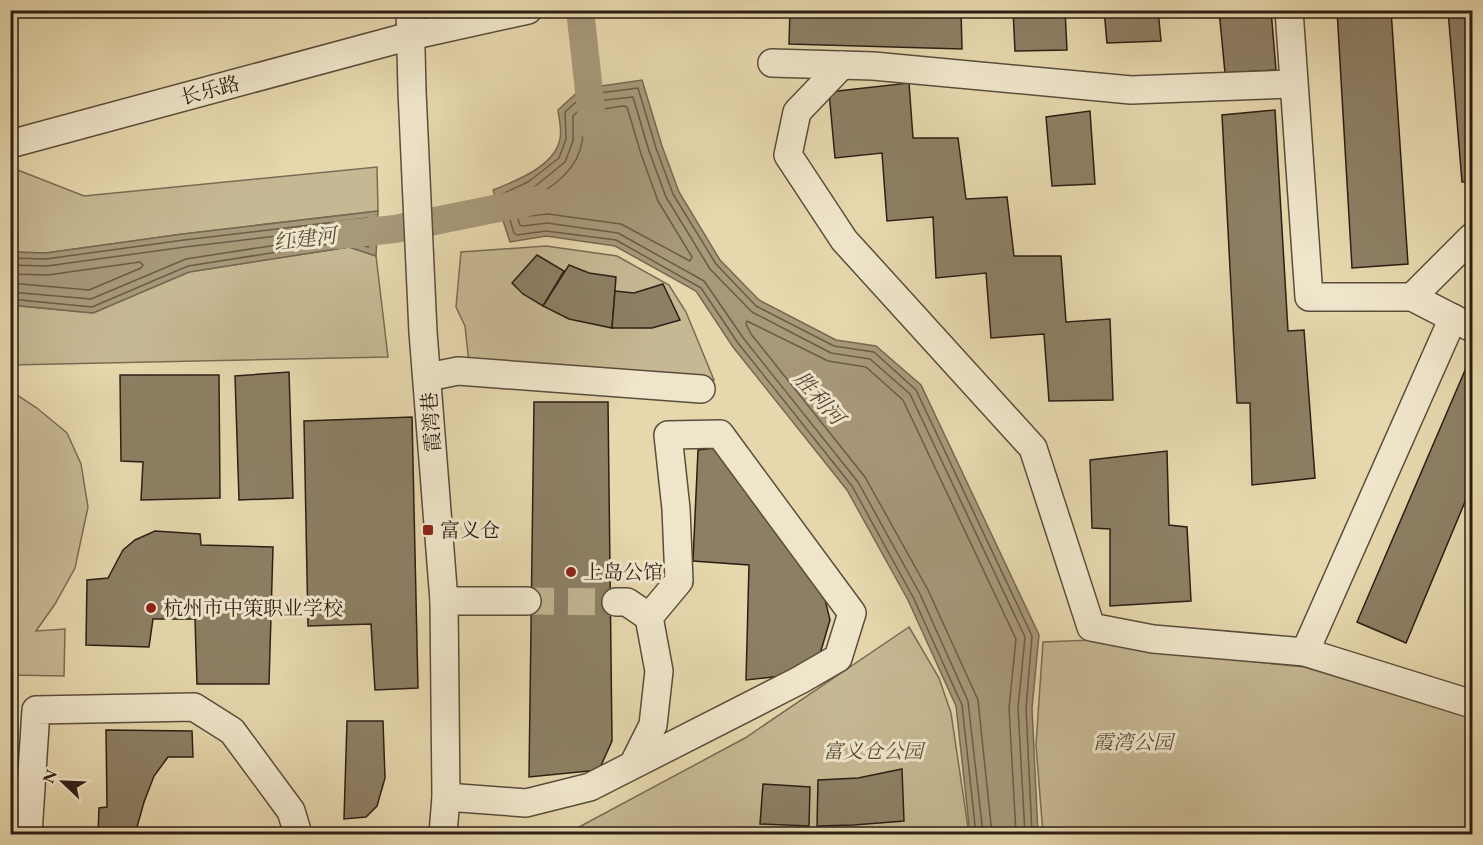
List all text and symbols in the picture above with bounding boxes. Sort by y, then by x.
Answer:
street label: 长乐路 [178,70,242,110]
water label: 红建河 [272,221,342,256]
water label: 胜利河 [788,365,853,433]
street label: 霞湾巷 [416,391,446,453]
place label: 富义仓 [440,517,500,543]
marker: 富义仓 [421,523,435,537]
place label: 上岛公馆 [583,559,663,585]
marker: 上岛公馆 [564,565,578,579]
place label: 杭州市中策职业学校 [163,595,343,621]
marker: 杭州市中策职业学校 [144,601,158,615]
park label: 霞湾公园 [1093,729,1176,755]
park label: 富义仓公园 [823,738,926,764]
north arrow [33,752,93,812]
text: N [37,766,62,786]

